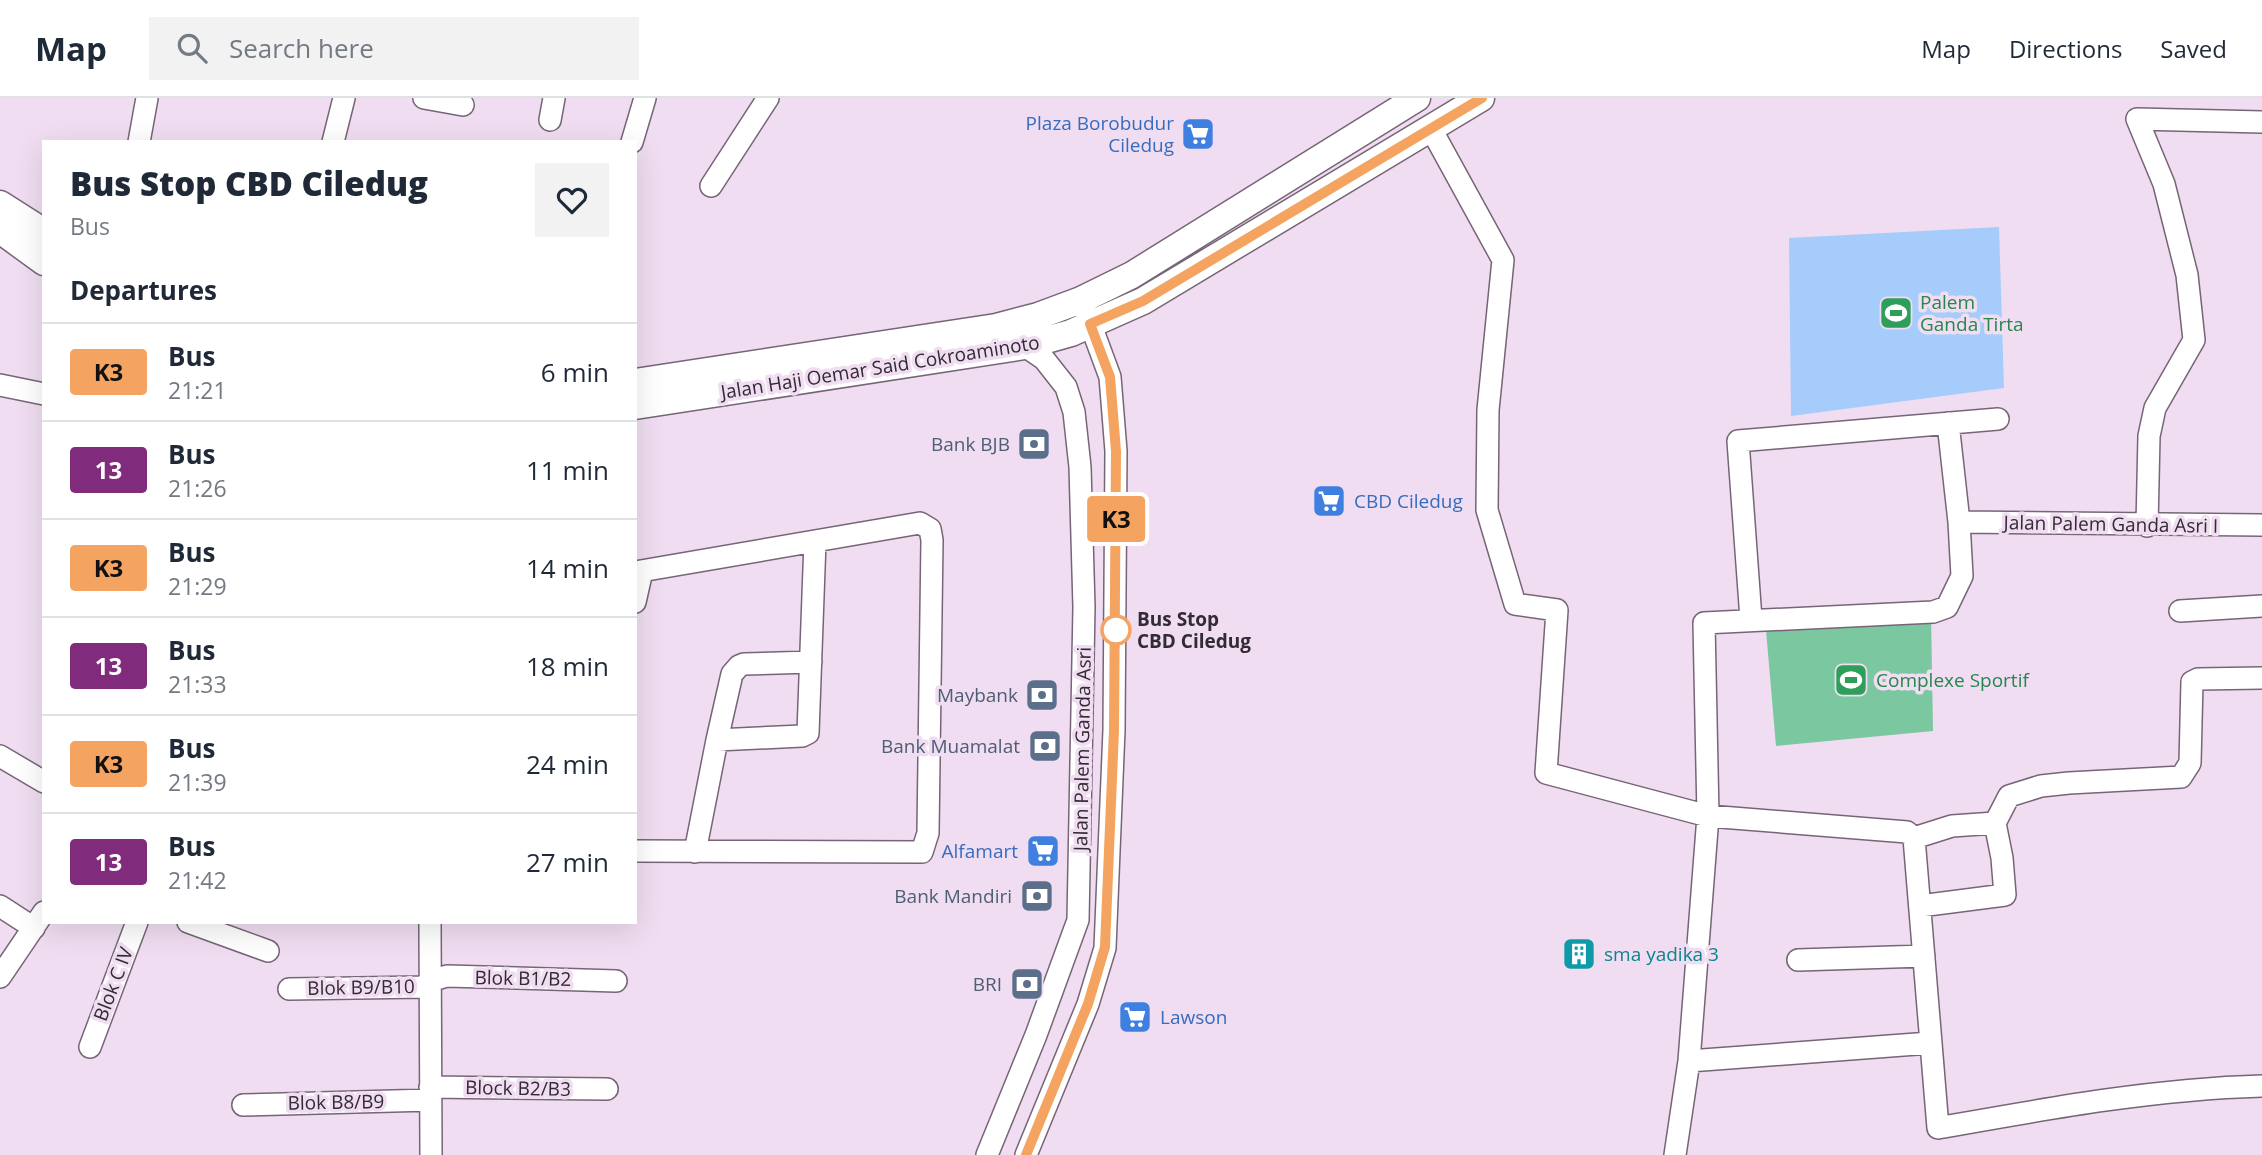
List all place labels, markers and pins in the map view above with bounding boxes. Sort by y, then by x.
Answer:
place label: Plaza Borobudur Ciledug [1026,110,1174,158]
supermarket icon: Plaza Borobudur Ciledug [1179,115,1217,153]
place label: Palem Ganda Tirta [1920,289,2024,337]
sports icon: Palem Ganda Tirta [1877,294,1915,332]
bank icon: Bank BJB [1015,425,1053,463]
place label: Bank BJB [931,431,1010,457]
supermarket icon: CBD Ciledug [1310,482,1348,520]
place label: CBD Ciledug [1354,488,1463,514]
place label: Bus Stop CBD Ciledug [1137,606,1251,654]
marker: Bus Stop CBD Ciledug [1101,615,1131,645]
sports icon: Complexe Sportif [1832,661,1870,699]
place label: Complexe Sportif [1876,667,2030,693]
bank icon: Maybank [1023,676,1061,714]
place label: Maybank [937,682,1018,708]
bank icon: Bank Muamalat [1026,727,1064,765]
place label: Bank Muamalat [881,733,1020,759]
supermarket icon: Alfamart [1024,832,1062,870]
place label: Alfamart [942,838,1018,864]
bank icon: Bank Mandiri [1018,877,1056,915]
place label: Bank Mandiri [894,883,1012,909]
building icon: sma yadika 3 [1560,935,1598,973]
place label: sma yadika 3 [1604,941,1719,967]
bank icon: BRI [1008,965,1046,1003]
place label: BRI [973,971,1002,997]
supermarket icon: Lawson [1116,998,1154,1036]
place label: Lawson [1160,1004,1227,1030]

